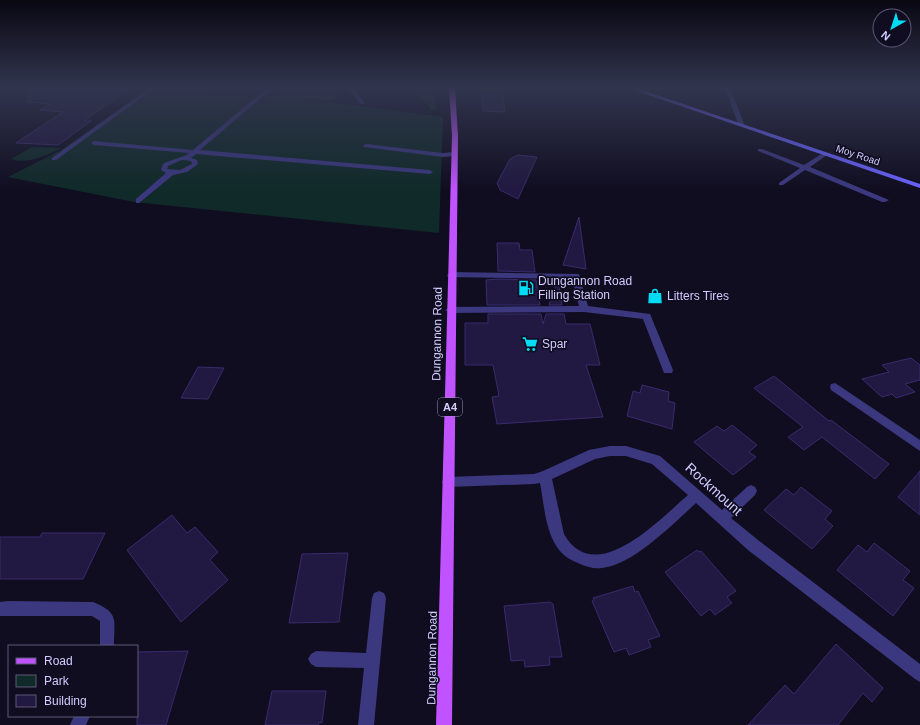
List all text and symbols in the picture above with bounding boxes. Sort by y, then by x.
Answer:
north arrow [872,8,912,48]
text: N [879,29,893,43]
street label: Moy Road [835,143,881,167]
place label: Dungannon Road Filling Station [538,274,632,302]
fuel station icon: Dungannon Road Filling Station [517,279,535,297]
street label: Dungannon Road [429,287,445,381]
shop icon: Litters Tires [646,287,664,305]
place label: Litters Tires [667,289,729,303]
supermarket icon: Spar [521,335,539,353]
place label: Spar [542,337,567,351]
road number: A4 [438,398,462,416]
street label: Rockmount [682,459,746,519]
street label: Dungannon Road [424,611,440,705]
legend [8,645,138,717]
text: Road [44,654,73,668]
text: Park [44,674,70,688]
text: Building [44,694,87,708]

